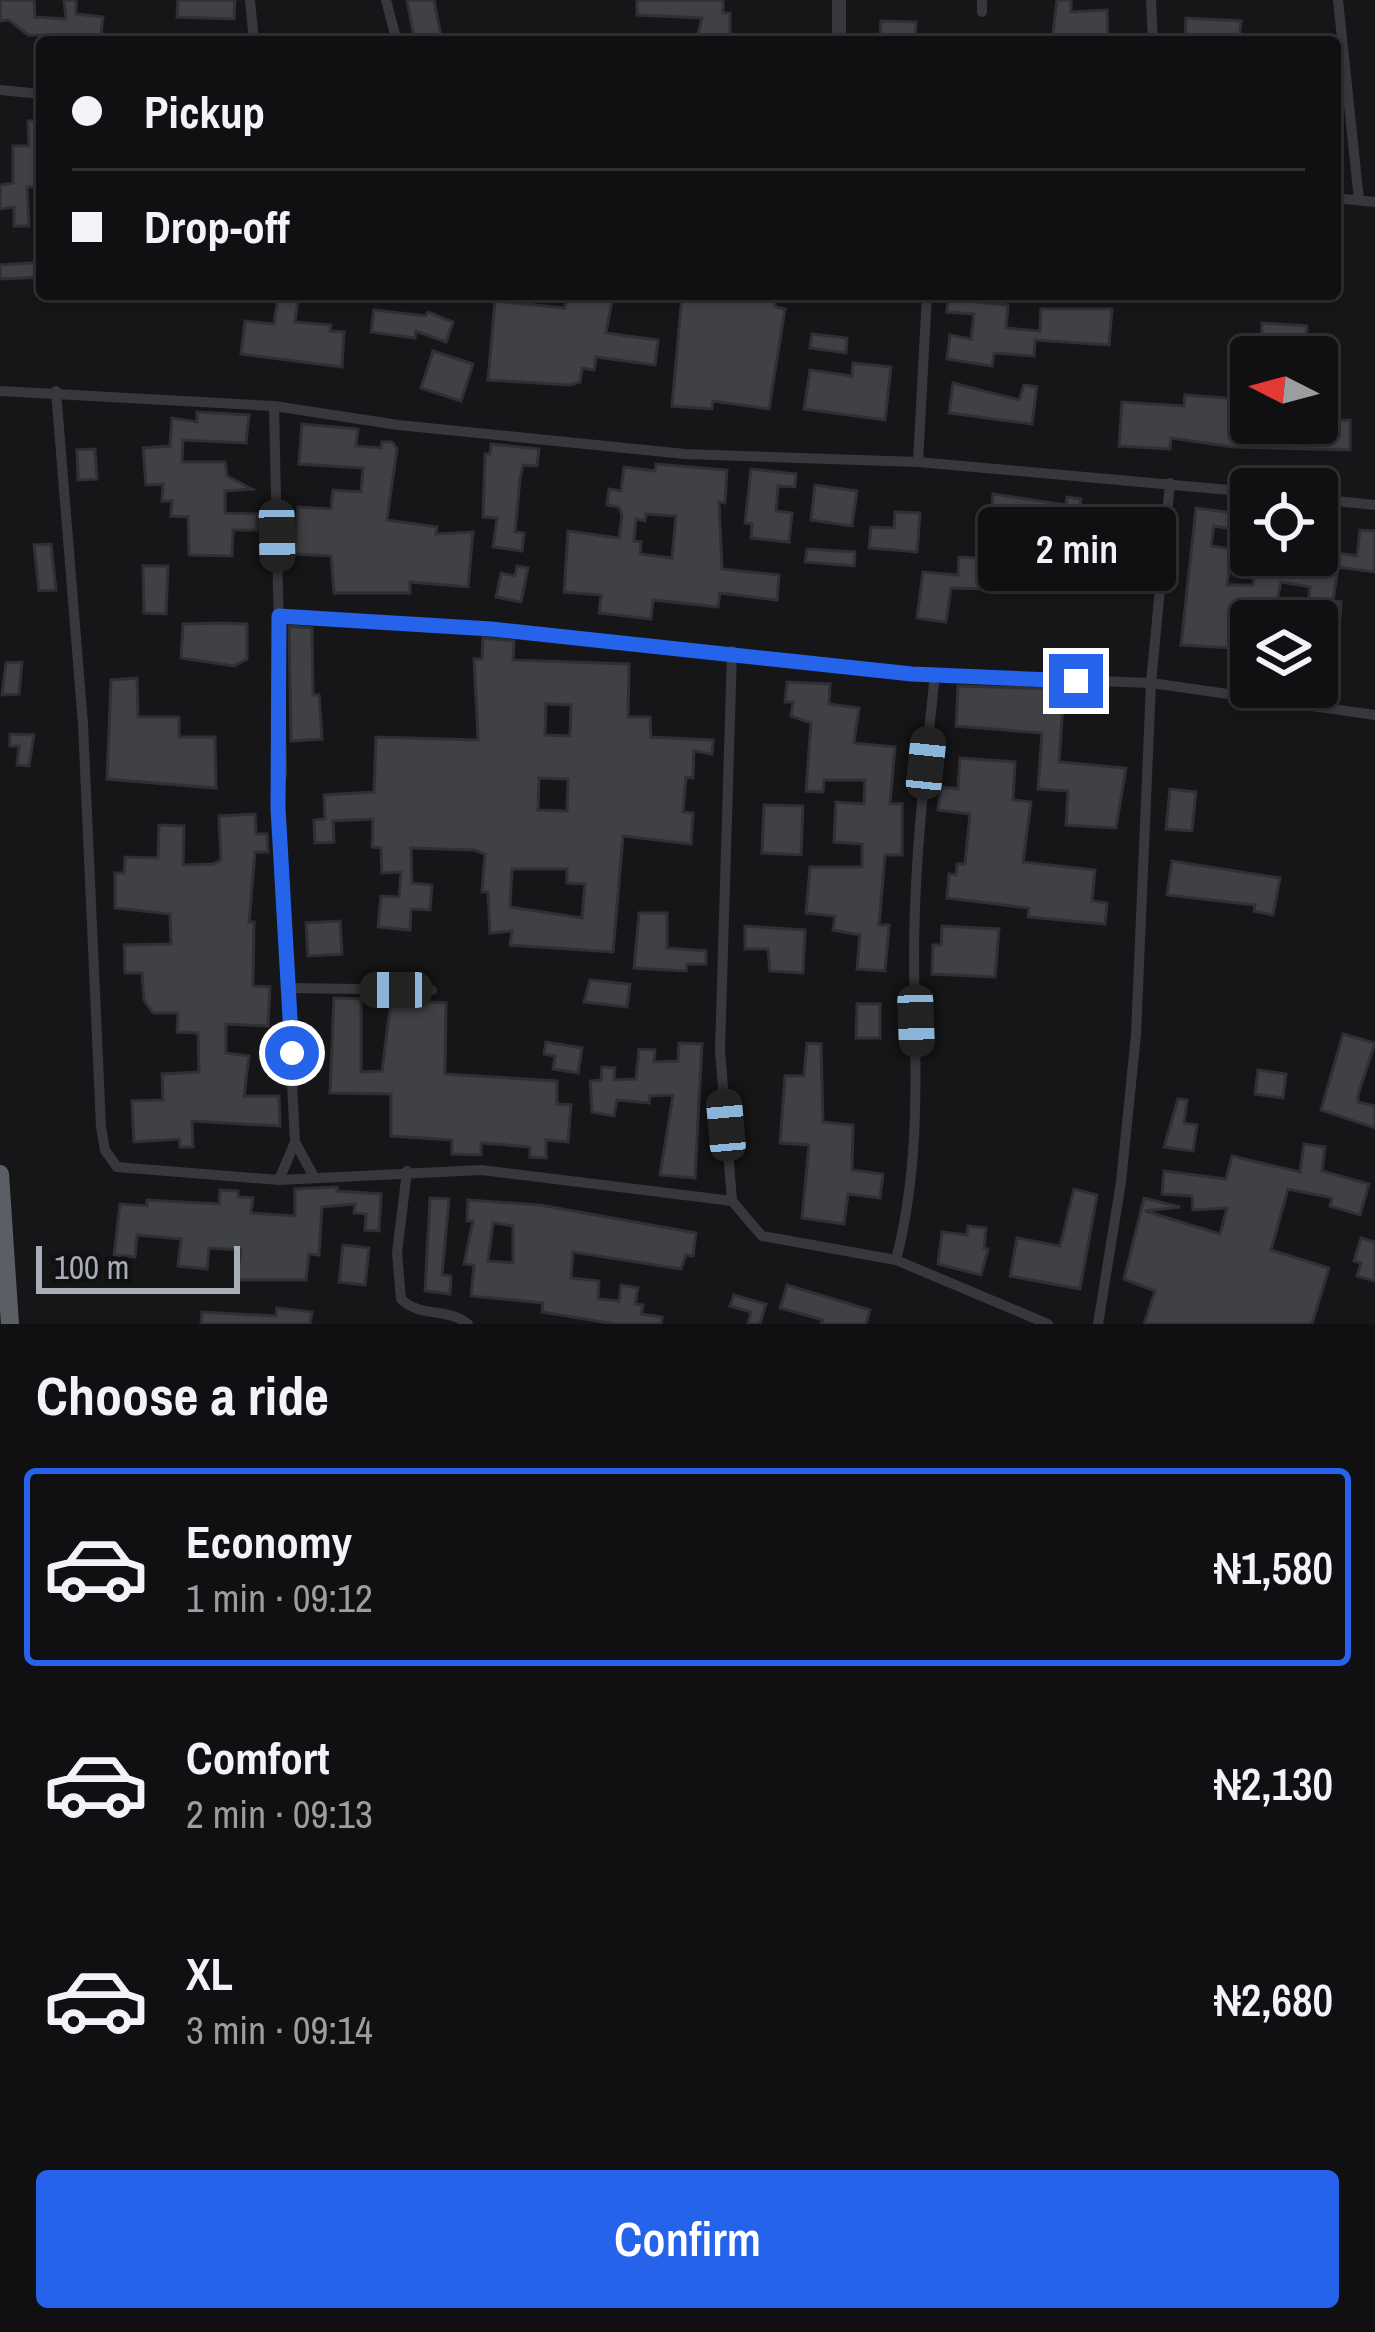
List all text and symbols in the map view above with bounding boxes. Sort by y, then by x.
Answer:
text: Pickup [144,81,265,142]
text: Drop-off [144,196,290,257]
north arrow [1230,336,1338,444]
map controls [1230,336,1338,708]
button: locate [1230,468,1338,576]
car [258,500,296,572]
callout: 2 min [977,507,1175,591]
text: 2 min [1036,523,1118,575]
button: layers [1230,600,1338,708]
route end [1049,654,1103,708]
car [904,725,948,801]
car [360,972,432,1008]
car [897,984,935,1058]
route start [265,1026,319,1080]
car [705,1088,747,1162]
scale bar [36,1240,240,1293]
text: 100 m [54,1245,129,1289]
text: Choose a ride [36,1359,329,1432]
text: Economy [186,1511,352,1572]
icon: car [42,1513,150,1621]
text: ₦1,580 [1214,1537,1333,1598]
text: 1 min · 09:12 [186,1572,373,1624]
text: Comfort [186,1727,329,1788]
icon: car [42,1729,150,1837]
text: ₦2,130 [1214,1753,1333,1814]
text: 2 min · 09:13 [186,1788,373,1840]
text: XL [186,1943,233,2004]
icon: car [42,1945,150,2053]
text: ₦2,680 [1214,1969,1333,2030]
text: 3 min · 09:14 [186,2004,373,2056]
button: Confirm [36,2170,1339,2308]

